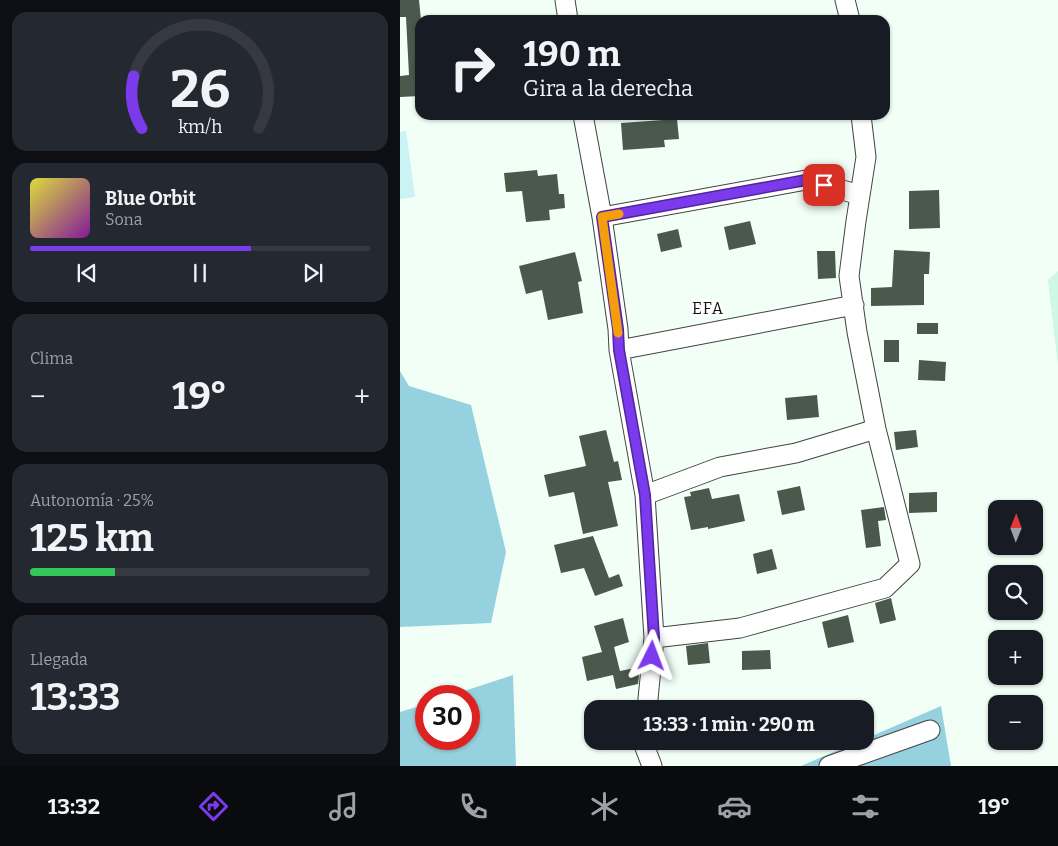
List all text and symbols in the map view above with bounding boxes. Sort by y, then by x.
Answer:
text: 190 m [523,33,621,75]
icon: right [440,35,505,100]
text: 26 [170,58,230,121]
text: Gira a la derecha [523,75,693,102]
text: km/h [178,116,222,138]
pin [803,164,845,206]
icon: arrive [810,171,838,199]
text: Blue Orbit [105,187,196,210]
text: Sona [105,210,142,229]
icon: previous [73,259,101,287]
icon: pause [186,259,214,287]
icon: next [299,259,327,287]
district label: EFA [692,299,724,318]
text: Clima [30,349,73,368]
text: 19° [172,373,227,419]
text: − [30,380,45,413]
text: + [354,380,370,413]
text: Autonomía · 25% [30,491,154,510]
north arrow [988,500,1042,555]
map controls [988,500,1043,750]
text: 125 km [30,515,154,561]
button: search [988,565,1043,620]
position arrow [625,629,677,681]
button: + [988,630,1043,685]
text: Llegada [30,650,88,669]
text: 13:33 [30,674,120,720]
speed limit sign: 30 [415,685,480,750]
button: − [988,695,1043,750]
text: 13:33 · 1 min · 290 m [643,713,815,736]
icon: directions [196,789,231,824]
icon: music [326,789,361,824]
icon: phone [456,789,491,824]
icon: climate [587,789,622,824]
icon: car [717,789,752,824]
icon: filters [848,789,883,824]
text: 13:32 [48,793,100,820]
text: 19° [978,793,1010,820]

